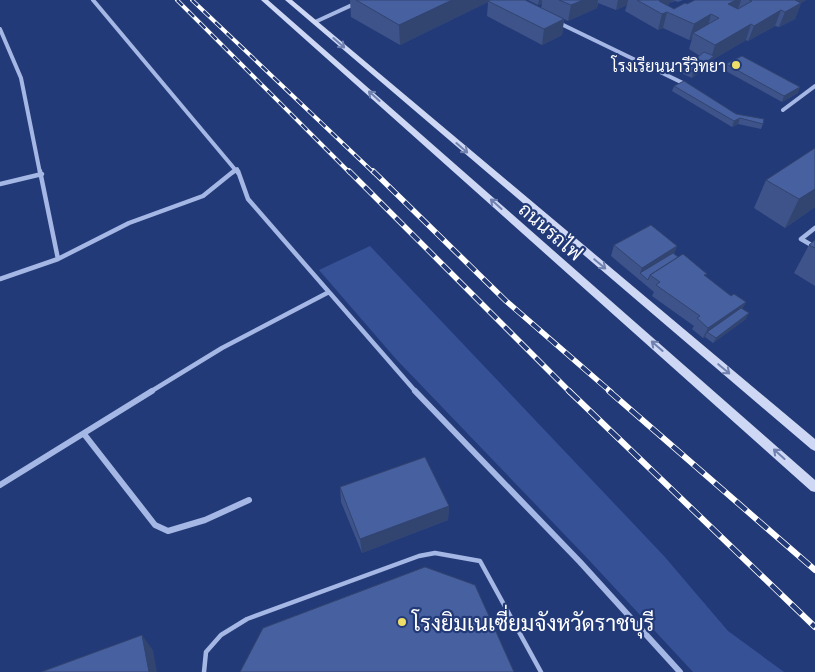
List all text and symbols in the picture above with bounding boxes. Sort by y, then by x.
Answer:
one-way arrow [332,37,345,48]
place label: โรงเรียนนารีวิทยา [611,55,726,75]
marker: โรงเรียนนารีวิทยา [730,59,742,71]
one-way arrow [368,90,381,102]
one-way arrow [456,143,469,154]
street label: ถนนรถไฟ [515,197,587,265]
one-way arrow [490,199,503,210]
one-way arrow [594,258,607,270]
one-way arrow [651,340,664,352]
one-way arrow [718,363,731,375]
one-way arrow [772,448,785,460]
place label: โรงยิมเนเซี่ยมจังหวัดราชบุรี [411,604,654,639]
marker: โรงยิมเนเซี่ยมจังหวัดราชบุรี [396,616,408,628]

